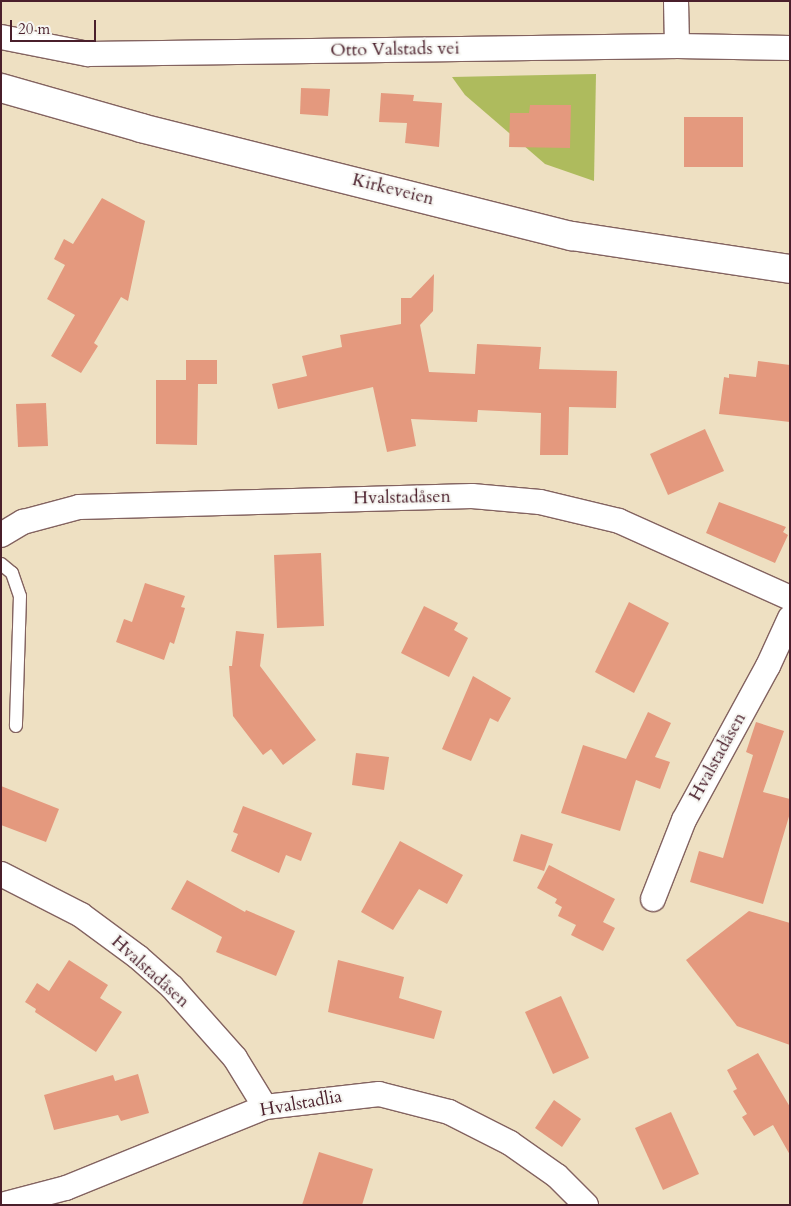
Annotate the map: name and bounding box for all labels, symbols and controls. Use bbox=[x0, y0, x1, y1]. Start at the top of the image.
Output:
scale bar bbox=[12, 10, 99, 42]
text: 20 m bbox=[18, 19, 50, 39]
street label: Otto Valstads vei bbox=[330, 38, 460, 62]
street label: Kirkeveien bbox=[350, 169, 436, 211]
street label: Hvalstadåsen bbox=[353, 486, 451, 510]
street label: Hvalstadåsen bbox=[685, 709, 751, 805]
street label: Hvalstadåsen bbox=[106, 931, 194, 1013]
street label: Hvalstadlia bbox=[258, 1086, 344, 1122]

